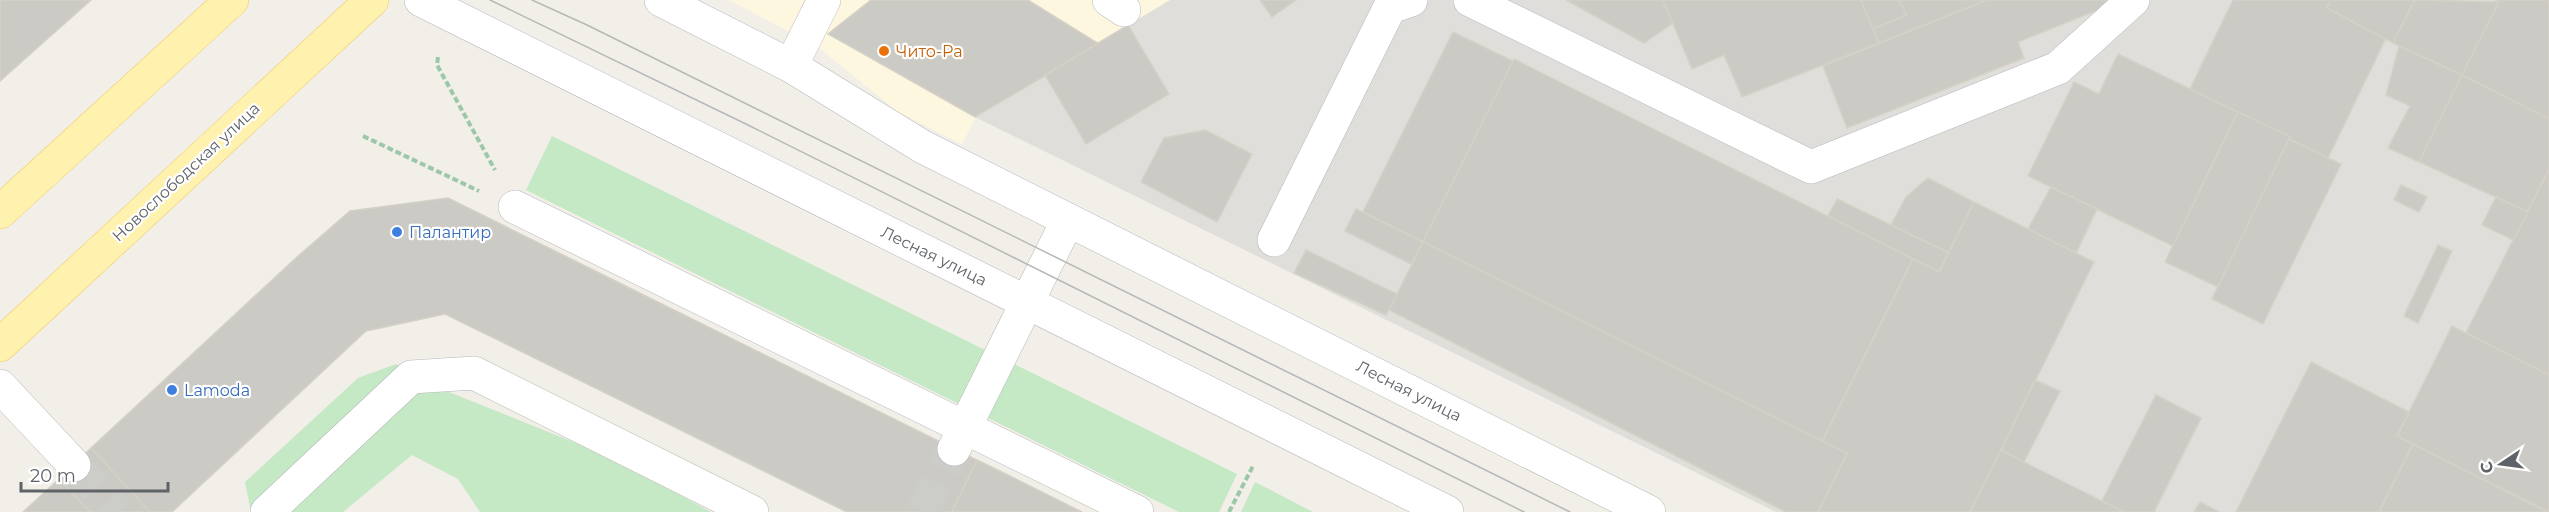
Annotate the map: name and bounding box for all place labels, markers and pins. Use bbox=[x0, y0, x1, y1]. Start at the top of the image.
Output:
place label: Чито-Ра bbox=[896, 42, 963, 61]
marker: Чито-Ра bbox=[877, 44, 891, 58]
place label: Палантир bbox=[409, 223, 491, 242]
marker: Палантир bbox=[390, 225, 404, 239]
place label: Lamoda bbox=[184, 381, 250, 400]
marker: Lamoda bbox=[165, 383, 179, 397]

